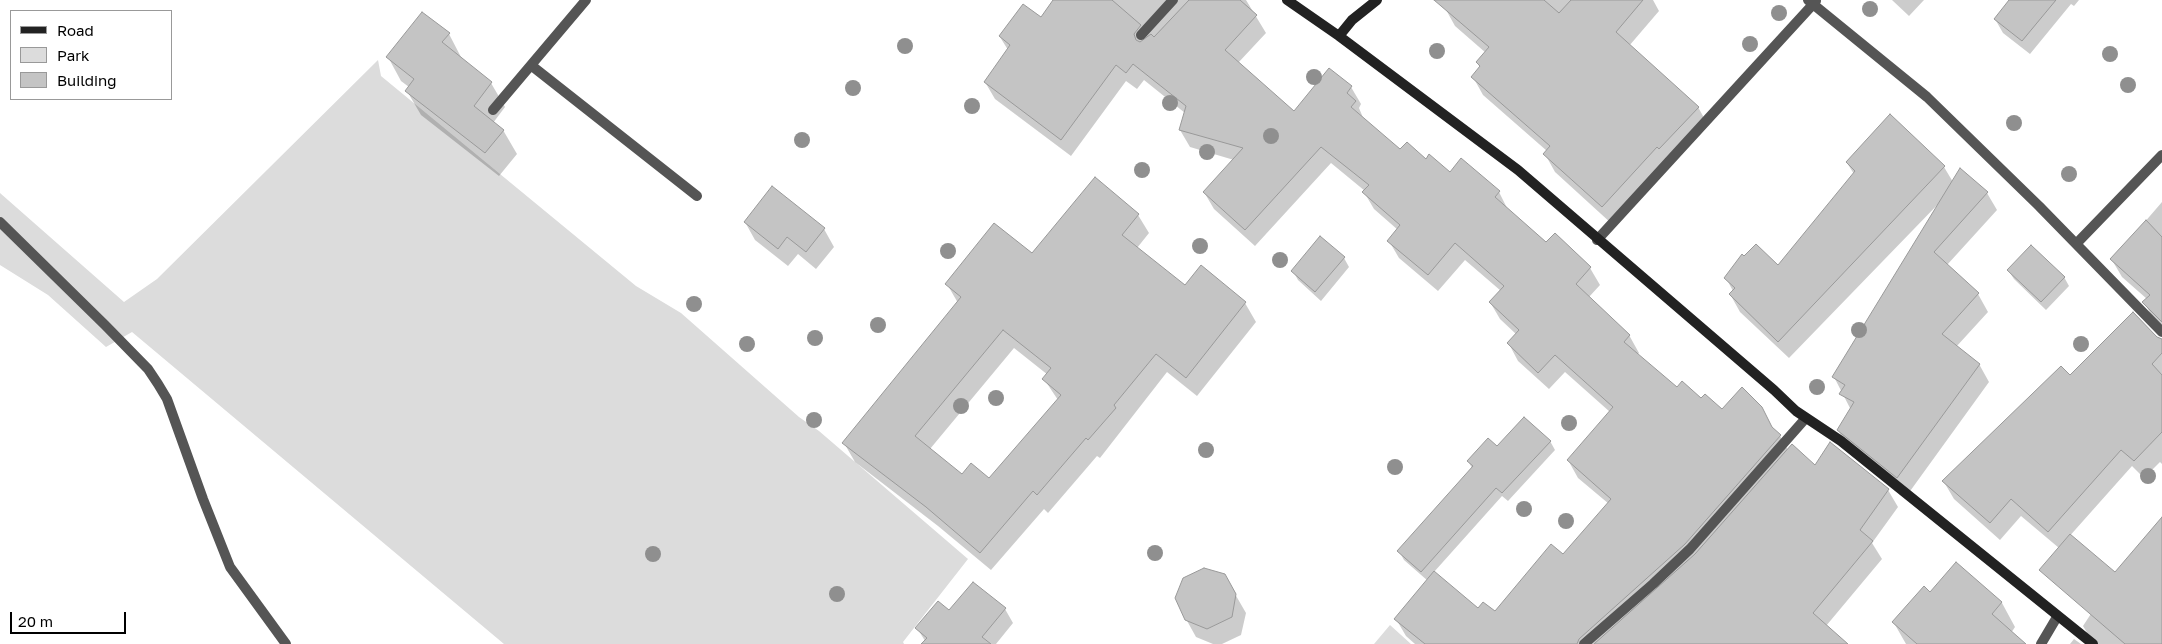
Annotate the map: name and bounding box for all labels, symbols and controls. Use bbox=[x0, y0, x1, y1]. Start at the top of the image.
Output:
legend bbox=[10, 10, 172, 100]
text: Road bbox=[57, 21, 94, 39]
text: Park bbox=[57, 46, 89, 64]
text: Building bbox=[57, 71, 117, 89]
scale bar bbox=[12, 602, 129, 634]
text: 20 m bbox=[18, 612, 53, 630]

